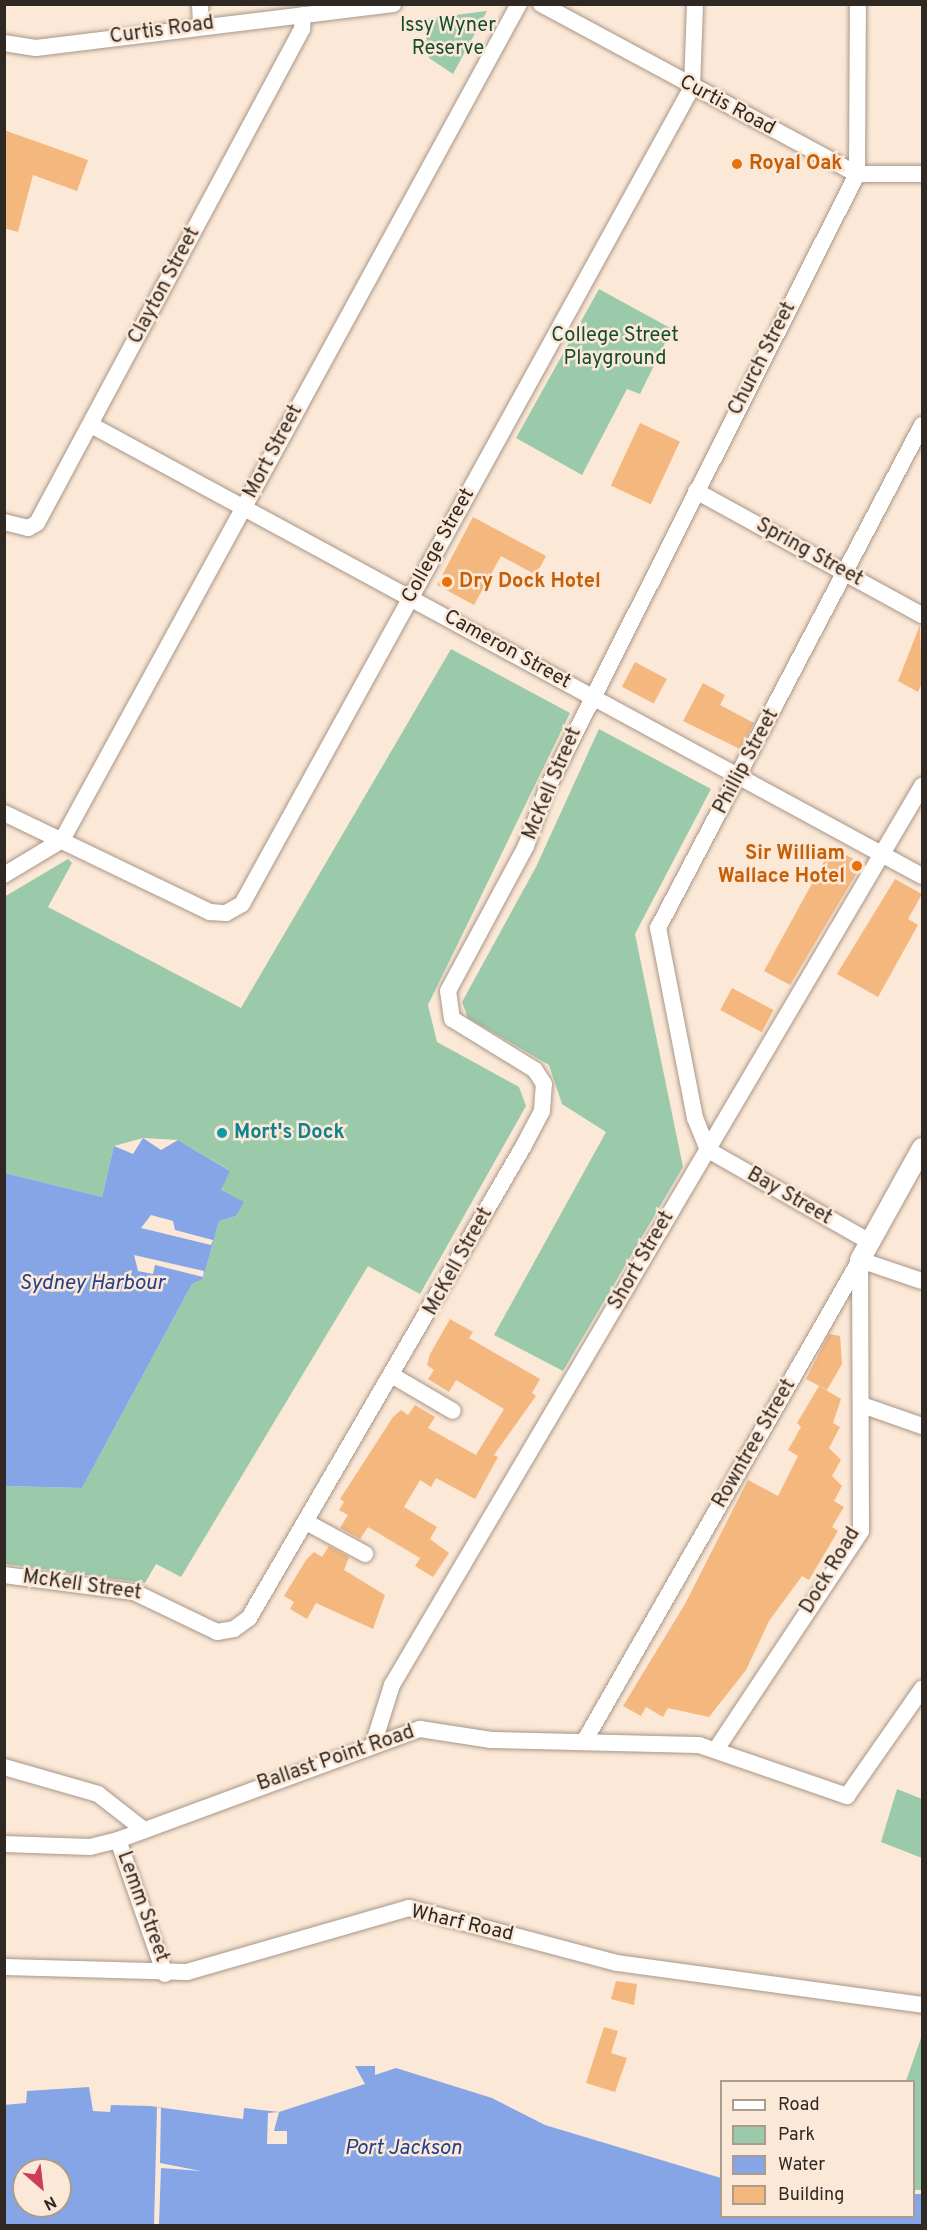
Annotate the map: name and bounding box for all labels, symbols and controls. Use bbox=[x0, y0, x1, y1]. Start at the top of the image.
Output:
street label: Curtis Road bbox=[108, 12, 216, 50]
park label: Issy Wyner Reserve bbox=[400, 14, 496, 61]
street label: Curtis Road bbox=[675, 71, 779, 141]
place label: Royal Oak bbox=[749, 152, 842, 176]
marker: Royal Oak bbox=[730, 157, 744, 171]
street label: Clayton Street bbox=[124, 223, 206, 349]
street label: Church Street bbox=[724, 298, 802, 420]
park label: College Street Playground bbox=[551, 324, 679, 371]
street label: Mort Street bbox=[239, 401, 309, 503]
street label: College Street bbox=[398, 484, 480, 608]
street label: Spring Street bbox=[751, 514, 867, 592]
place label: Dry Dock Hotel bbox=[459, 570, 601, 594]
marker: Dry Dock Hotel bbox=[440, 575, 454, 589]
street label: Cameron Street bbox=[439, 605, 575, 695]
street label: Phillip Street bbox=[709, 705, 785, 819]
street label: McKell Street bbox=[519, 724, 587, 844]
place label: Sir William Wallace Hotel bbox=[718, 843, 845, 890]
marker: Sir William Wallace Hotel bbox=[850, 859, 864, 873]
place label: Mort's Dock bbox=[234, 1121, 345, 1145]
marker: Mort's Dock bbox=[215, 1126, 229, 1140]
street label: Bay Street bbox=[742, 1163, 836, 1231]
street label: McKell Street bbox=[419, 1204, 499, 1320]
street label: Short Street bbox=[604, 1207, 680, 1315]
water label: Sydney Harbour bbox=[19, 1271, 165, 1297]
street label: Rowntree Street bbox=[708, 1375, 802, 1513]
street label: Dock Road bbox=[796, 1523, 866, 1619]
street label: McKell Street bbox=[21, 1566, 143, 1606]
street label: Ballast Point Road bbox=[254, 1721, 418, 1797]
street label: Lemm Street bbox=[111, 1848, 173, 1966]
street label: Wharf Road bbox=[408, 1901, 516, 1947]
legend bbox=[720, 2080, 915, 2218]
text: Road bbox=[778, 2094, 820, 2117]
text: Park bbox=[778, 2124, 815, 2147]
water label: Port Jackson bbox=[344, 2136, 462, 2162]
text: Water bbox=[778, 2154, 825, 2177]
north arrow bbox=[12, 2158, 72, 2218]
text: Building bbox=[778, 2184, 844, 2207]
text: N bbox=[40, 2191, 59, 2214]

